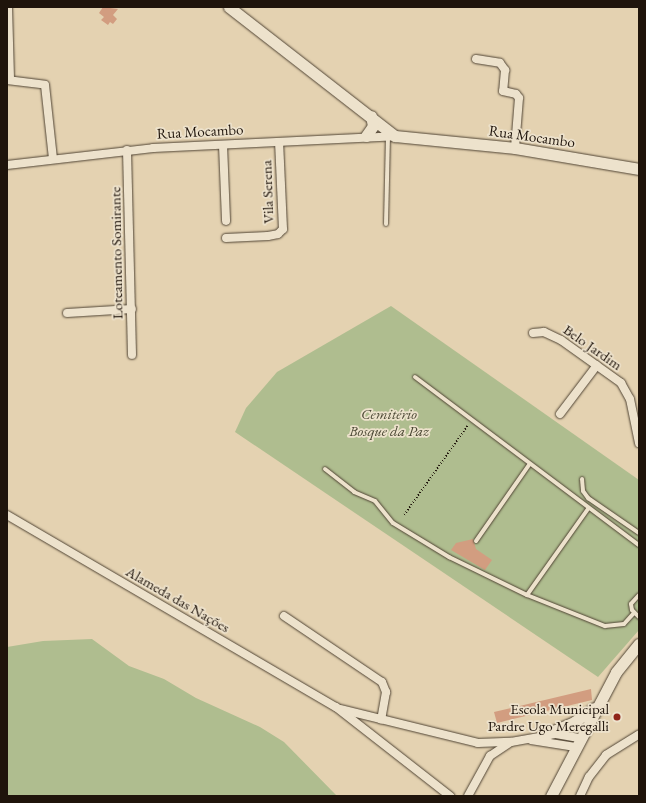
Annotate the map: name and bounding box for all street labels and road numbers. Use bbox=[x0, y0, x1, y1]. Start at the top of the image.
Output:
street label: Rua Mocambo bbox=[156, 120, 244, 142]
street label: Rua Mocambo bbox=[488, 121, 576, 151]
street label: Vila Serena bbox=[257, 160, 277, 224]
street label: Loteamento Somirante bbox=[106, 187, 126, 319]
street label: Belo Jardim bbox=[560, 320, 626, 374]
street label: Alameda das Nações bbox=[123, 562, 233, 636]

